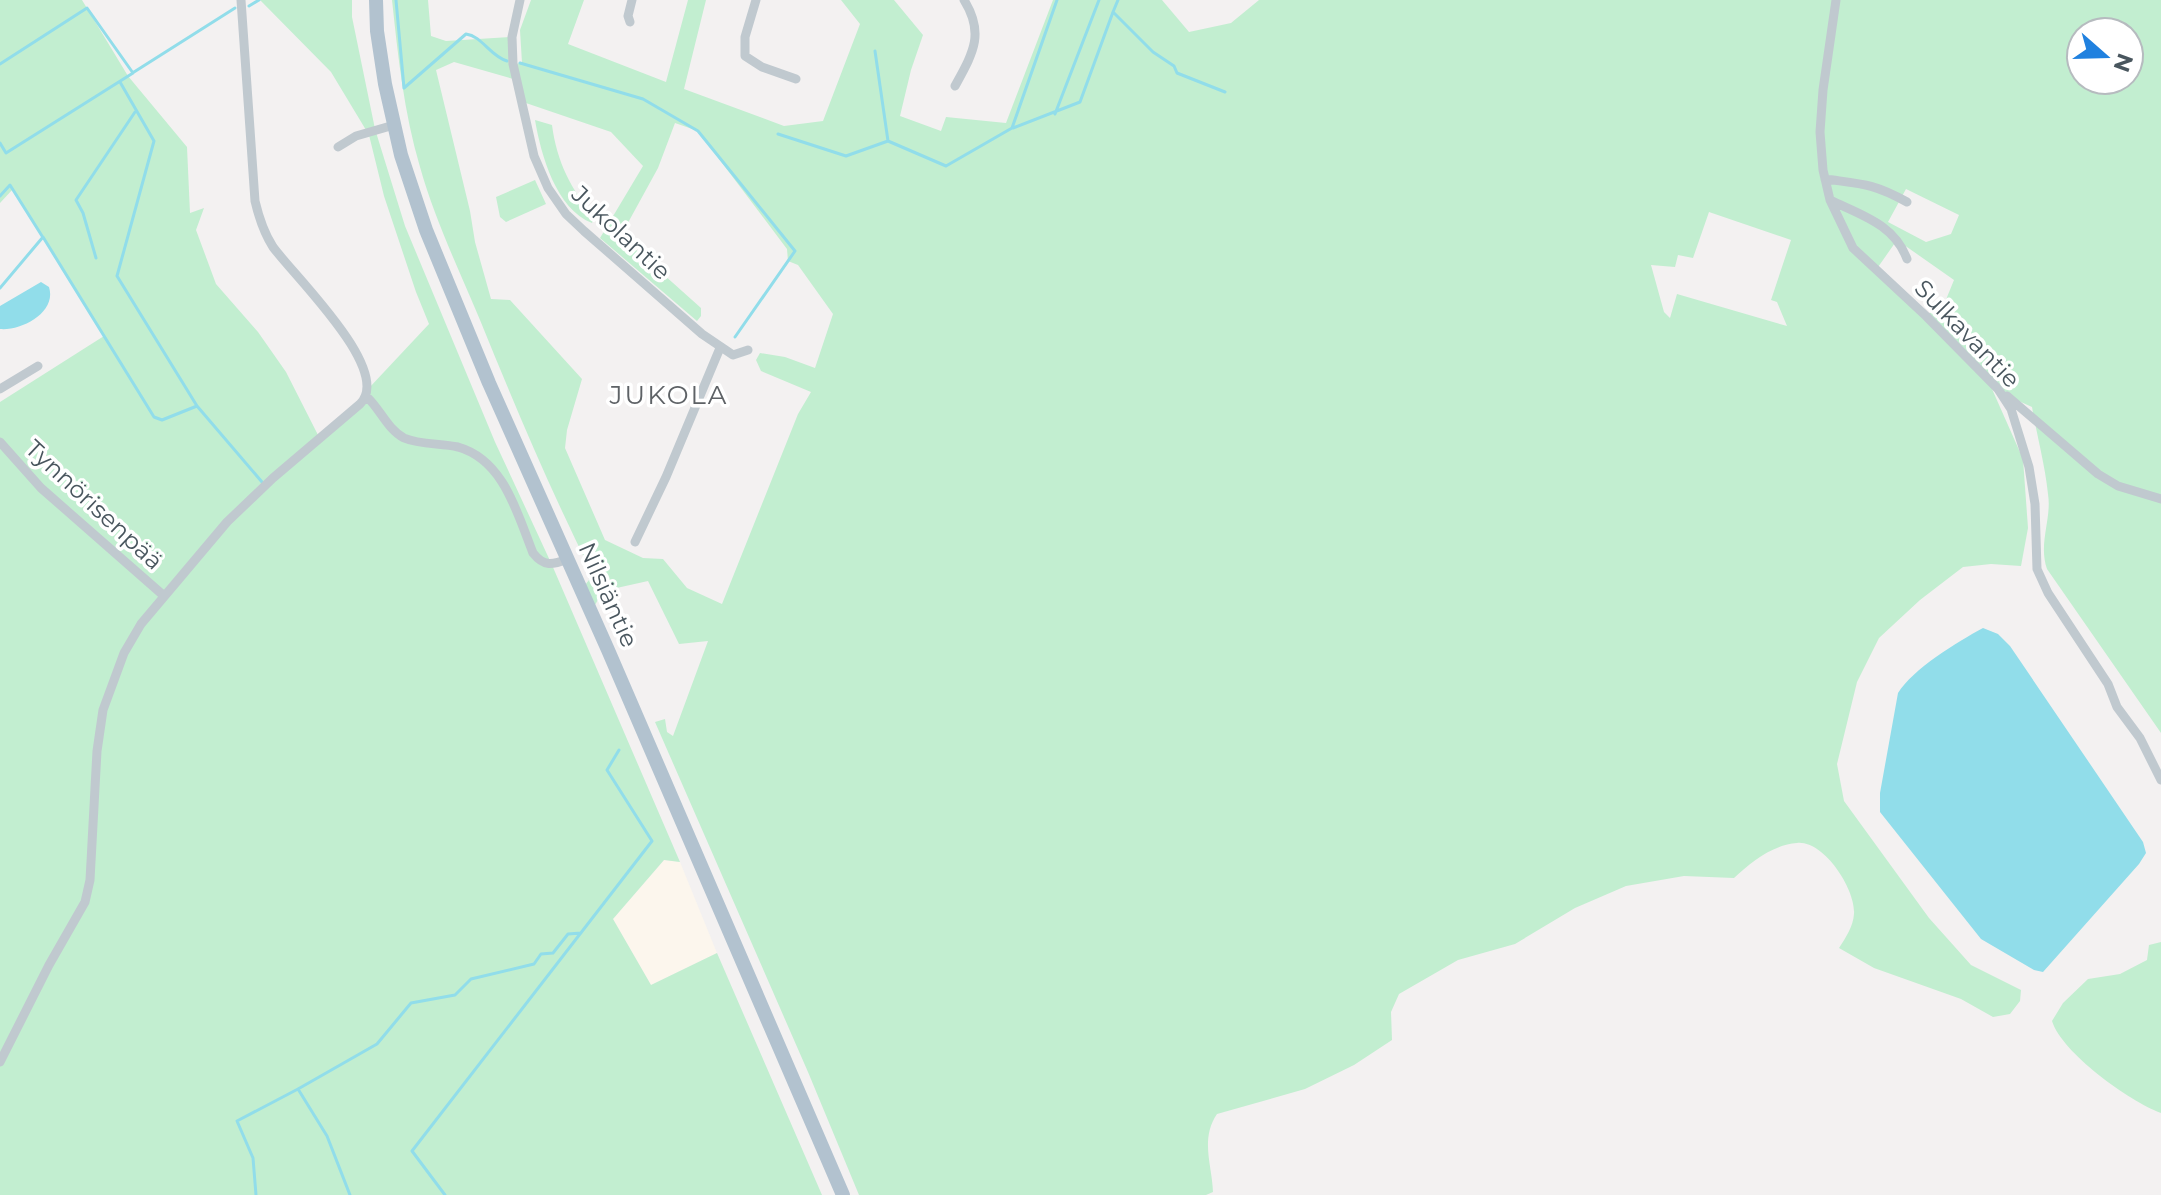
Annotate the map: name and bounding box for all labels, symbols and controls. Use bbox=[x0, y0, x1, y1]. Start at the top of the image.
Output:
north arrow bbox=[2065, 16, 2145, 96]
text: N bbox=[2108, 50, 2139, 76]
street label: Jukolantie bbox=[565, 179, 677, 286]
street label: Sulkavantie bbox=[1909, 274, 2026, 394]
district label: JUKOLA bbox=[609, 379, 728, 411]
street label: Tynnörisenpää bbox=[20, 434, 169, 576]
street label: Nilsiäntie bbox=[572, 538, 644, 652]

